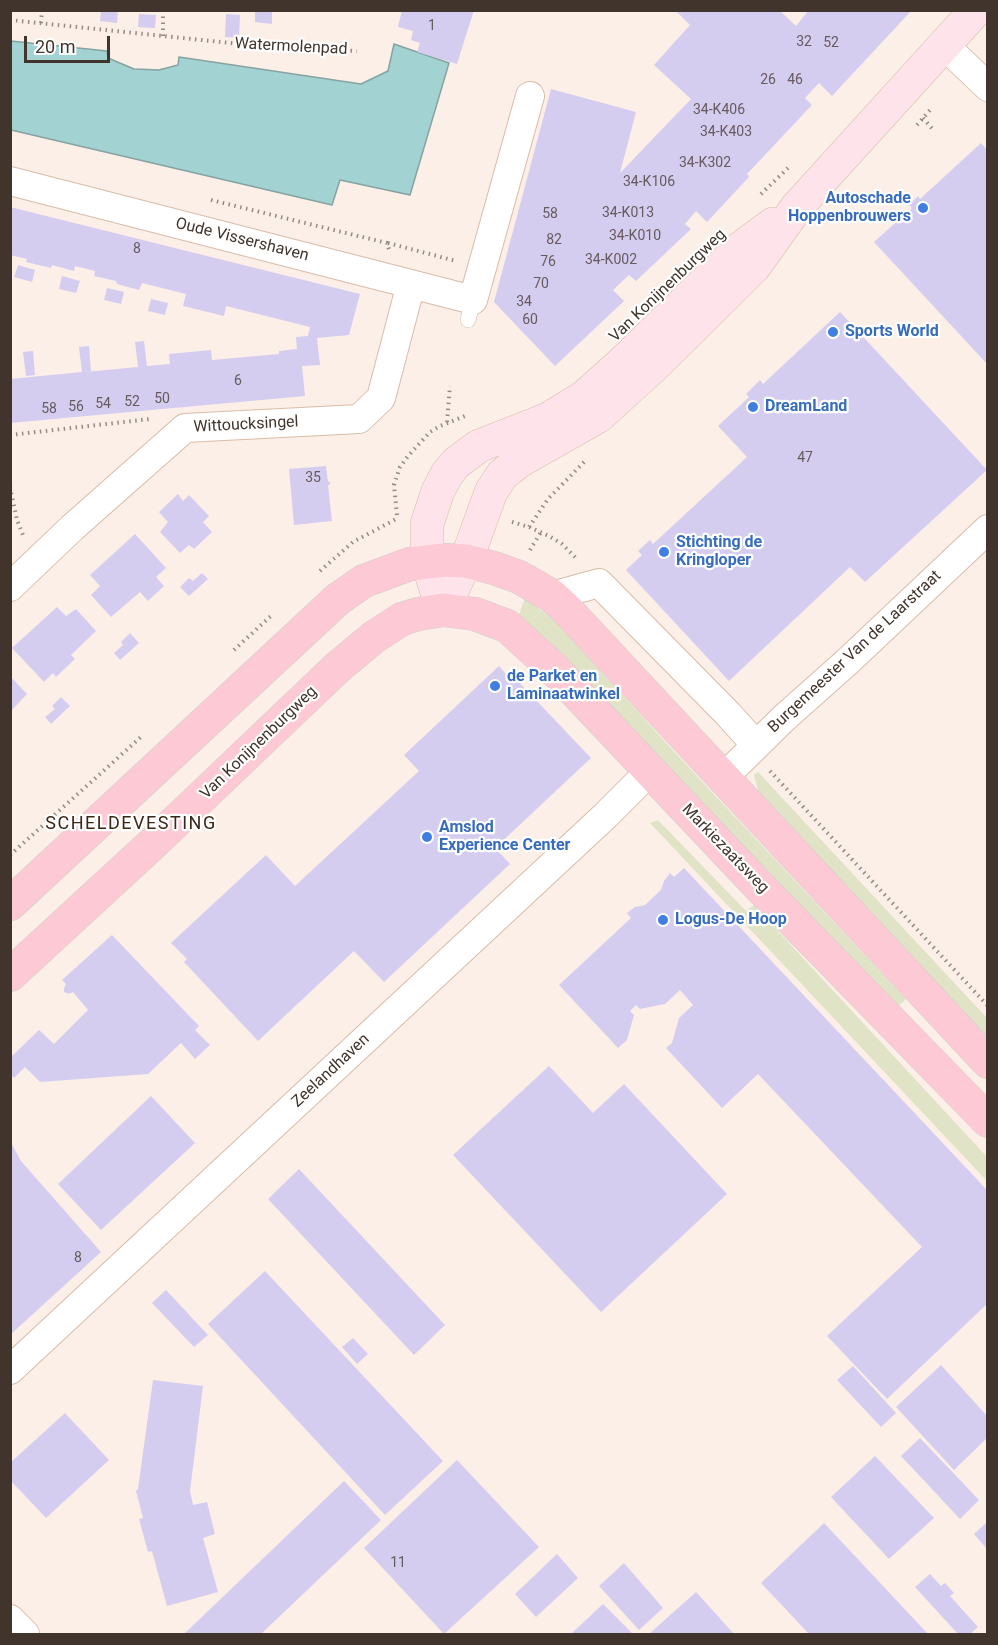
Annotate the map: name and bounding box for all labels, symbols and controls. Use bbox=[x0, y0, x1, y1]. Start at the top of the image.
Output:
house number: 1 bbox=[428, 18, 436, 34]
scale bar bbox=[27, 24, 112, 62]
street label: Watermolenpad bbox=[234, 34, 348, 60]
house number: 32 bbox=[796, 34, 812, 50]
house number: 52 bbox=[823, 35, 839, 51]
text: 20 m bbox=[35, 36, 75, 57]
house number: 26 bbox=[760, 72, 776, 88]
house number: 46 bbox=[787, 72, 803, 88]
house number: 34-K406 bbox=[693, 102, 745, 118]
house number: 34-K403 bbox=[700, 124, 752, 140]
house number: 34-K302 bbox=[679, 155, 731, 171]
house number: 34-K106 bbox=[623, 174, 675, 190]
place label: Autoschade Hoppenbrouwers bbox=[788, 189, 911, 227]
marker: Autoschade Hoppenbrouwers bbox=[916, 201, 930, 215]
house number: 34-K013 bbox=[602, 205, 654, 221]
house number: 58 bbox=[542, 206, 558, 222]
street label: Oude Vissershaven bbox=[173, 214, 311, 266]
street label: Van Konijnenburgweg bbox=[606, 225, 730, 347]
house number: 34-K010 bbox=[609, 228, 661, 244]
house number: 82 bbox=[546, 232, 562, 248]
house number: 8 bbox=[133, 241, 141, 257]
house number: 34-K002 bbox=[585, 252, 637, 268]
house number: 76 bbox=[540, 254, 556, 270]
house number: 70 bbox=[533, 276, 549, 292]
house number: 34 bbox=[516, 294, 532, 310]
house number: 60 bbox=[522, 312, 538, 328]
place label: Sports World bbox=[845, 322, 939, 342]
marker: Sports World bbox=[826, 325, 840, 339]
house number: 6 bbox=[234, 373, 242, 389]
house number: 50 bbox=[154, 391, 170, 407]
house number: 52 bbox=[124, 394, 140, 410]
house number: 54 bbox=[95, 396, 111, 412]
place label: DreamLand bbox=[765, 397, 847, 417]
house number: 56 bbox=[68, 399, 84, 415]
marker: DreamLand bbox=[746, 400, 760, 414]
house number: 58 bbox=[41, 401, 57, 417]
street label: Wittoucksingel bbox=[193, 413, 299, 437]
house number: 47 bbox=[797, 450, 813, 466]
house number: 35 bbox=[305, 470, 321, 486]
place label: Stichting de Kringloper bbox=[676, 533, 762, 571]
marker: Stichting de Kringloper bbox=[657, 545, 671, 559]
street label: Burgemeester Van de Laarstraat bbox=[765, 567, 945, 737]
place label: de Parket en Laminaatwinkel bbox=[507, 667, 620, 705]
marker: de Parket en Laminaatwinkel bbox=[488, 679, 502, 693]
street label: Van Konijnenburgweg bbox=[197, 682, 321, 804]
street label: Markiezaatsweg bbox=[677, 800, 773, 898]
district label: SCHELDEVESTING bbox=[45, 813, 217, 835]
place label: Amslod Experience Center bbox=[439, 818, 570, 856]
marker: Amslod Experience Center bbox=[420, 830, 434, 844]
place label: Logus-De Hoop bbox=[675, 910, 787, 930]
marker: Logus-De Hoop bbox=[656, 913, 670, 927]
street label: Zeelandhaven bbox=[288, 1030, 374, 1112]
house number: 8 bbox=[74, 1250, 82, 1266]
house number: 11 bbox=[390, 1555, 406, 1571]

